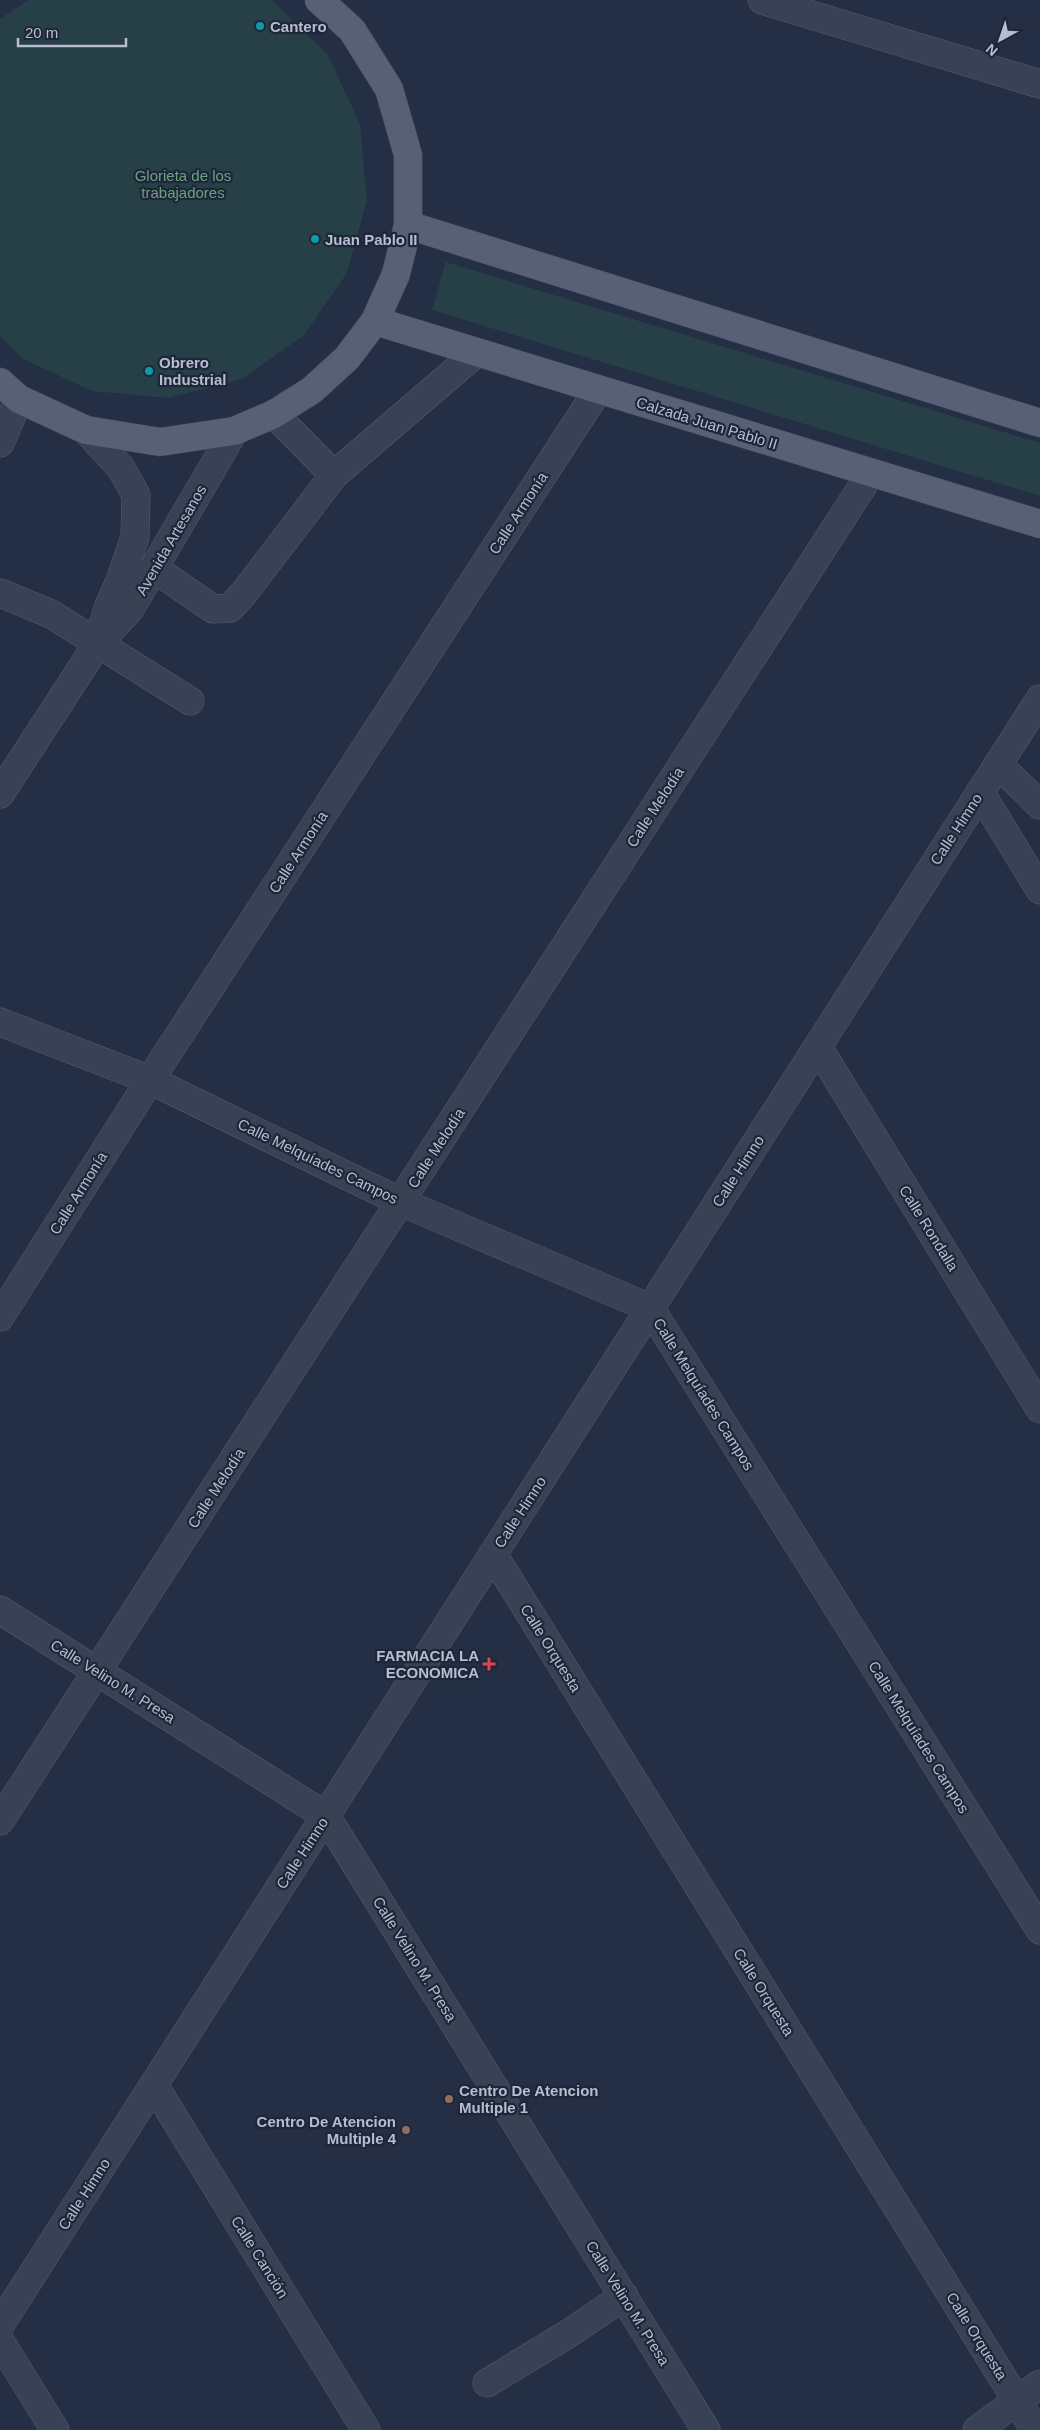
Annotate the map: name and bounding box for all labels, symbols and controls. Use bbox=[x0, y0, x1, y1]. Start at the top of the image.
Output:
scale bar bbox=[18, 15, 125, 47]
north arrow bbox=[975, 15, 1025, 65]
place label: Cantero bbox=[270, 18, 327, 35]
marker: Cantero bbox=[254, 20, 266, 32]
text: 20 m bbox=[25, 24, 58, 41]
text: N bbox=[983, 41, 1001, 59]
park label: Glorieta de los trabajadores bbox=[135, 167, 231, 201]
place label: Juan Pablo II bbox=[325, 231, 418, 248]
marker: Juan Pablo II bbox=[309, 233, 321, 245]
place label: Obrero Industrial bbox=[159, 354, 227, 388]
marker: Obrero Industrial bbox=[143, 365, 155, 377]
street label: Calzada Juan Pablo II bbox=[634, 393, 780, 453]
street label: Calle Armonía bbox=[485, 468, 551, 557]
street label: Avenida Artesanos bbox=[132, 482, 210, 598]
street label: Calle Melodía bbox=[623, 763, 687, 850]
street label: Calle Himno bbox=[927, 790, 985, 868]
street label: Calle Armonía bbox=[265, 807, 331, 896]
street label: Calle Melodía bbox=[404, 1104, 468, 1191]
street label: Calle Melquíades Campos bbox=[235, 1115, 401, 1207]
street label: Calle Himno bbox=[709, 1132, 767, 1210]
street label: Calle Armonía bbox=[46, 1148, 111, 1237]
street label: Calle Rondalla bbox=[896, 1182, 962, 1274]
street label: Calle Melquíades Campos bbox=[650, 1315, 758, 1473]
street label: Calle Melodía bbox=[184, 1444, 248, 1531]
street label: Calle Himno bbox=[491, 1473, 549, 1551]
street label: Calle Orquesta bbox=[517, 1601, 585, 1695]
street label: Calle Velino M. Presa bbox=[48, 1636, 179, 1727]
place label: FARMACIA LA ECONOMICA bbox=[376, 1647, 479, 1681]
marker: FARMACIA LA ECONOMICA bbox=[483, 1658, 495, 1670]
street label: Calle Melquíades Campos bbox=[865, 1658, 973, 1816]
street label: Calle Himno bbox=[273, 1814, 331, 1892]
street label: Calle Velino M. Presa bbox=[370, 1894, 461, 2025]
street label: Calle Orquesta bbox=[730, 1945, 798, 2039]
place label: Centro De Atencion Multiple 1 bbox=[459, 2082, 598, 2116]
marker: Centro De Atencion Multiple 1 bbox=[443, 2093, 455, 2105]
place label: Centro De Atencion Multiple 4 bbox=[257, 2113, 397, 2147]
marker: Centro De Atencion Multiple 4 bbox=[400, 2124, 412, 2136]
street label: Calle Himno bbox=[55, 2155, 113, 2233]
street label: Calle Canción bbox=[228, 2213, 292, 2301]
street label: Calle Velino M. Presa bbox=[583, 2238, 674, 2369]
street label: Calle Orquesta bbox=[943, 2289, 1011, 2383]

